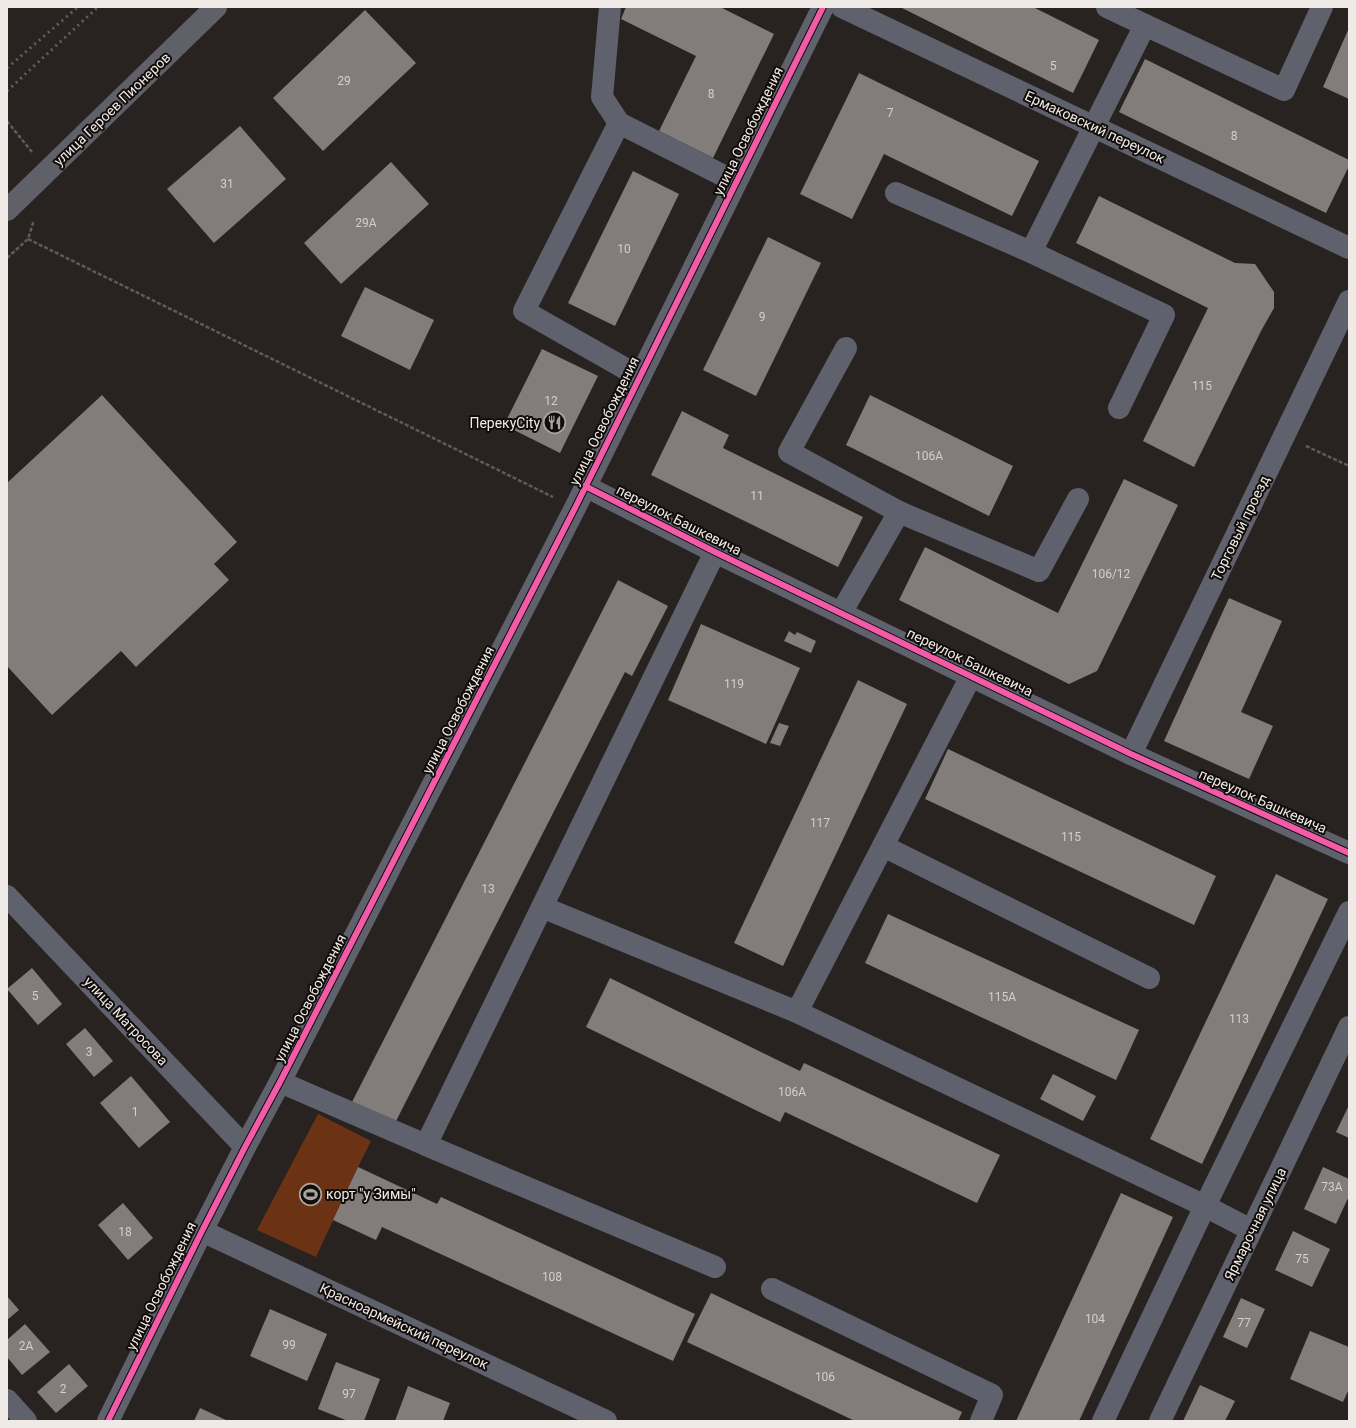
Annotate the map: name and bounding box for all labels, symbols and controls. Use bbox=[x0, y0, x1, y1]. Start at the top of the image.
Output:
street label: улица Героев Пионеров bbox=[50, 49, 174, 169]
house number: 5 bbox=[1050, 59, 1057, 73]
street label: улица Освобождения bbox=[710, 64, 786, 198]
house number: 29 bbox=[337, 74, 351, 88]
house number: 8 bbox=[708, 87, 715, 101]
street label: Ермаковский переулок bbox=[1023, 88, 1168, 167]
house number: 7 bbox=[887, 106, 894, 120]
house number: 8 bbox=[1231, 129, 1238, 143]
house number: 31 bbox=[220, 177, 234, 191]
house number: 29А bbox=[355, 216, 377, 230]
house number: 10 bbox=[617, 242, 631, 256]
house number: 9 bbox=[759, 310, 765, 324]
street label: улица Освобождения bbox=[566, 354, 642, 488]
house number: 115 bbox=[1192, 379, 1212, 393]
house number: 12 bbox=[544, 394, 558, 408]
restaurant icon: ПерекуCity bbox=[542, 410, 568, 436]
place label: ПерекуCity bbox=[469, 415, 540, 431]
house number: 106А bbox=[915, 449, 943, 463]
street label: Торговый проезд bbox=[1208, 473, 1273, 583]
street label: переулок Башкевича bbox=[614, 482, 744, 558]
house number: 11 bbox=[750, 489, 764, 503]
house number: 106/12 bbox=[1092, 567, 1131, 581]
street label: переулок Башкевича bbox=[904, 625, 1036, 699]
street label: улица Освобождения bbox=[419, 644, 497, 776]
house number: 119 bbox=[724, 677, 744, 691]
street label: переулок Башкевича bbox=[1197, 766, 1329, 836]
house number: 117 bbox=[810, 816, 830, 830]
house number: 115 bbox=[1061, 830, 1081, 844]
house number: 13 bbox=[481, 882, 495, 896]
street label: улица Освобождения bbox=[271, 932, 349, 1064]
street label: улица Матросова bbox=[81, 973, 171, 1069]
house number: 5 bbox=[32, 989, 39, 1003]
house number: 115А bbox=[988, 990, 1016, 1004]
house number: 113 bbox=[1229, 1012, 1249, 1026]
house number: 3 bbox=[86, 1045, 92, 1059]
house number: 106А bbox=[778, 1085, 806, 1099]
house number: 1 bbox=[132, 1105, 138, 1119]
street label: Ярмарочная улица bbox=[1221, 1165, 1289, 1283]
house number: 73А bbox=[1321, 1180, 1343, 1194]
sports icon: корт "у Зимы" bbox=[298, 1181, 324, 1207]
place label: корт "у Зимы" bbox=[326, 1186, 416, 1202]
street label: улица Освобождения bbox=[123, 1219, 199, 1353]
house number: 18 bbox=[118, 1225, 132, 1239]
house number: 75 bbox=[1295, 1252, 1309, 1266]
house number: 108 bbox=[542, 1270, 562, 1284]
street label: Красноармейский переулок bbox=[317, 1280, 491, 1372]
house number: 104 bbox=[1085, 1312, 1105, 1326]
house number: 77 bbox=[1237, 1316, 1251, 1330]
house number: 99 bbox=[282, 1338, 296, 1352]
house number: 2А bbox=[19, 1339, 33, 1353]
house number: 106 bbox=[815, 1370, 835, 1384]
house number: 2 bbox=[60, 1382, 67, 1396]
house number: 97 bbox=[342, 1387, 356, 1401]

